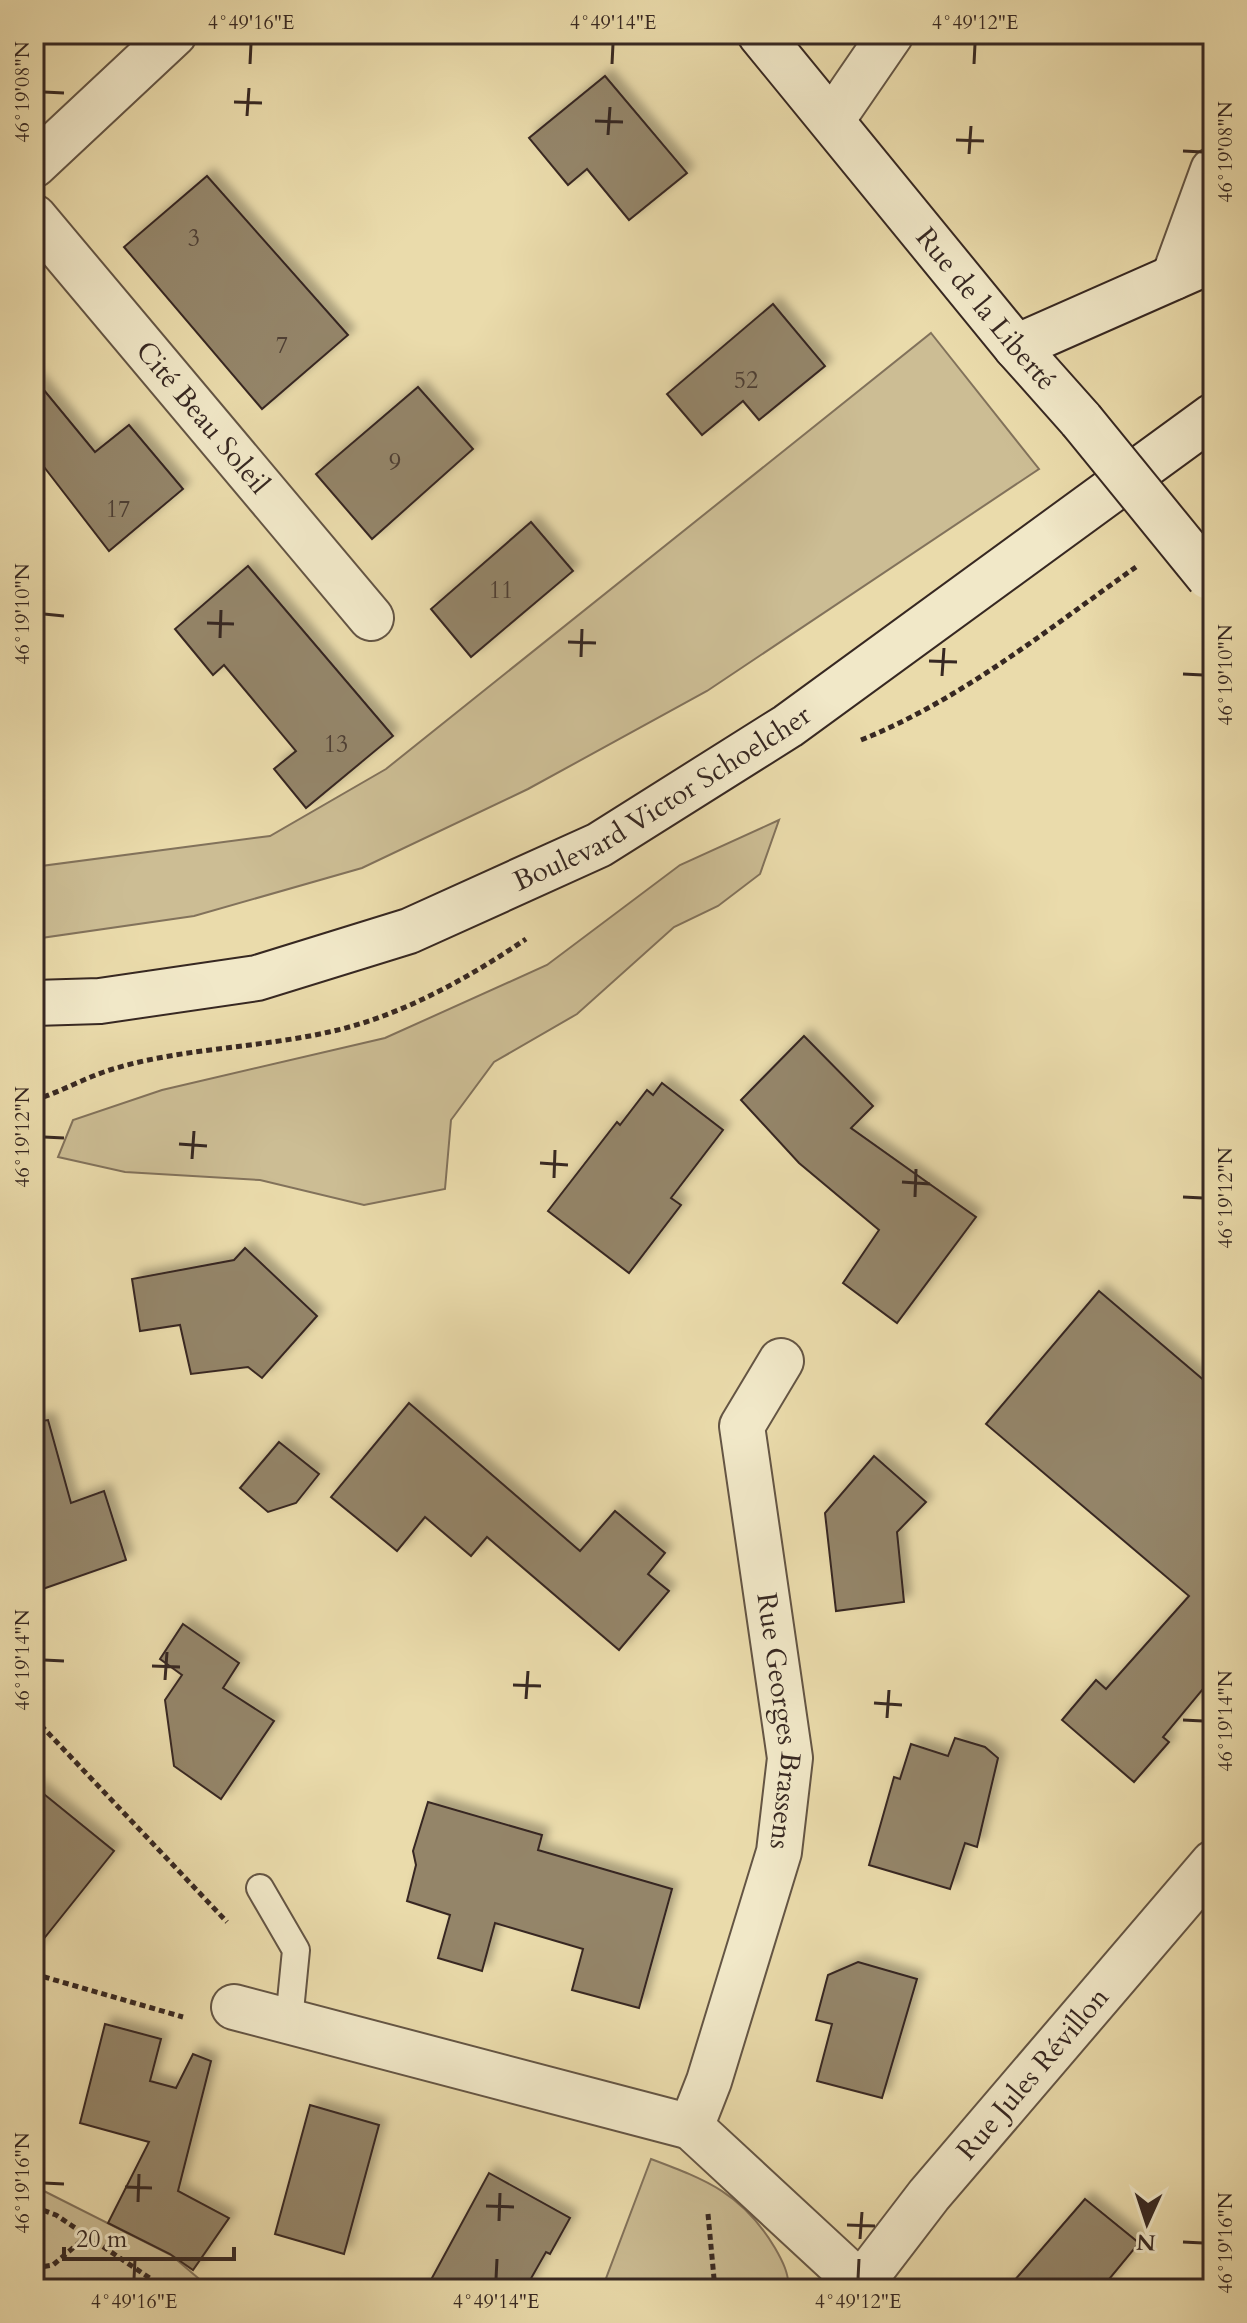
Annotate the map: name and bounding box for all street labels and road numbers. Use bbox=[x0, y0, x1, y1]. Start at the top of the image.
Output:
street label: Rue de la Liberté bbox=[907, 220, 1065, 399]
street label: Cité Beau Soleil bbox=[127, 333, 278, 502]
street label: Boulevard Victor Schoelcher bbox=[507, 696, 819, 900]
street label: Rue Georges Brassens bbox=[747, 1590, 810, 1852]
street label: Rue Jules Révillon bbox=[948, 1979, 1117, 2168]

